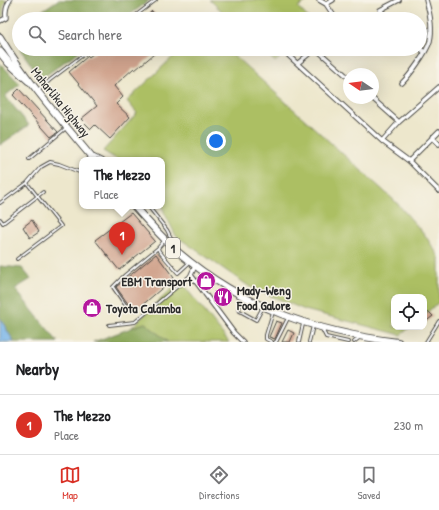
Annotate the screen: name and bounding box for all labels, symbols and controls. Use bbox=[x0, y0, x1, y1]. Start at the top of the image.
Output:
search box bbox=[12, 12, 427, 56]
icon: search bbox=[26, 23, 48, 45]
text: Search here bbox=[58, 24, 122, 45]
street label: Maharlika Highway bbox=[27, 63, 95, 141]
north arrow bbox=[343, 68, 379, 104]
your location bbox=[206, 131, 226, 151]
popup bbox=[79, 157, 165, 209]
text: The Mezzo bbox=[94, 164, 150, 185]
text: Place bbox=[94, 185, 119, 203]
pin: 1 bbox=[109, 222, 135, 255]
road number: 1 bbox=[166, 238, 180, 258]
shop icon: EBM Transport bbox=[195, 270, 217, 292]
place label: EBM Transport bbox=[122, 272, 193, 291]
place label: Mady–Weng Food Galore bbox=[236, 281, 291, 314]
restaurant icon: Mady–Weng Food Galore bbox=[212, 286, 234, 308]
map controls bbox=[391, 294, 427, 330]
button: locate bbox=[391, 294, 427, 330]
shop icon: Toyota Calamba bbox=[81, 297, 103, 319]
place label: Toyota Calamba bbox=[105, 299, 182, 318]
text: Nearby bbox=[16, 357, 59, 380]
text: The Mezzo bbox=[54, 405, 111, 426]
text: 1 bbox=[27, 416, 31, 434]
text: 230 m bbox=[393, 416, 423, 434]
text: Place bbox=[54, 426, 79, 444]
tab: Map bbox=[59, 464, 81, 502]
tab: Directions bbox=[199, 464, 240, 502]
tab: Saved bbox=[358, 464, 380, 502]

